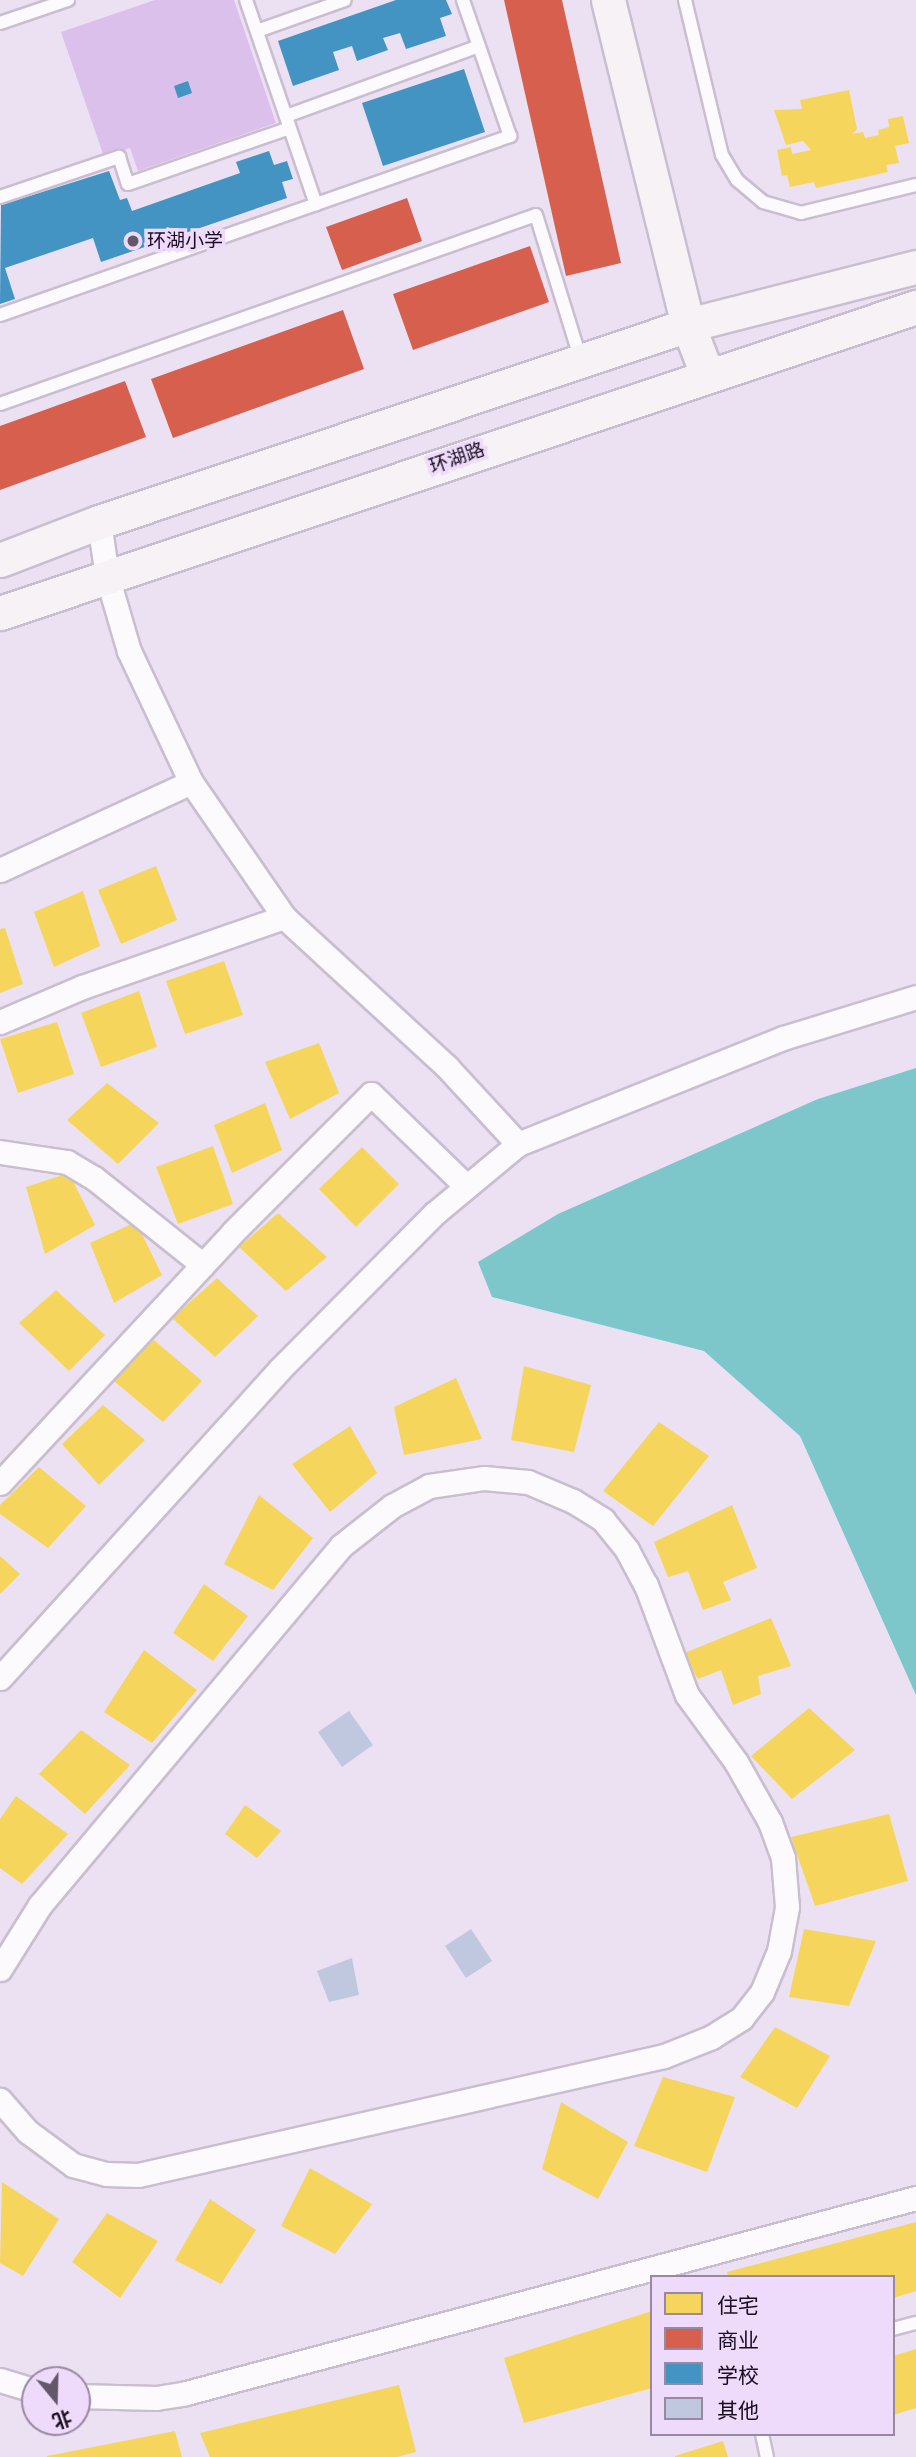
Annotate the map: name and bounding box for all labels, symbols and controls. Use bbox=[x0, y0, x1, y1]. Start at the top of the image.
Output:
place label: 环湖小学 bbox=[147, 230, 223, 252]
marker: 环湖小学 bbox=[125, 233, 141, 249]
street label: 环湖路 bbox=[426, 438, 488, 478]
legend bbox=[650, 2275, 895, 2436]
text: 住宅 bbox=[717, 2293, 759, 2318]
text: 商业 bbox=[717, 2328, 759, 2353]
text: 学校 bbox=[717, 2363, 759, 2388]
north arrow bbox=[21, 2366, 91, 2436]
text: 其他 bbox=[717, 2398, 759, 2423]
text: 北 bbox=[50, 2405, 75, 2433]

